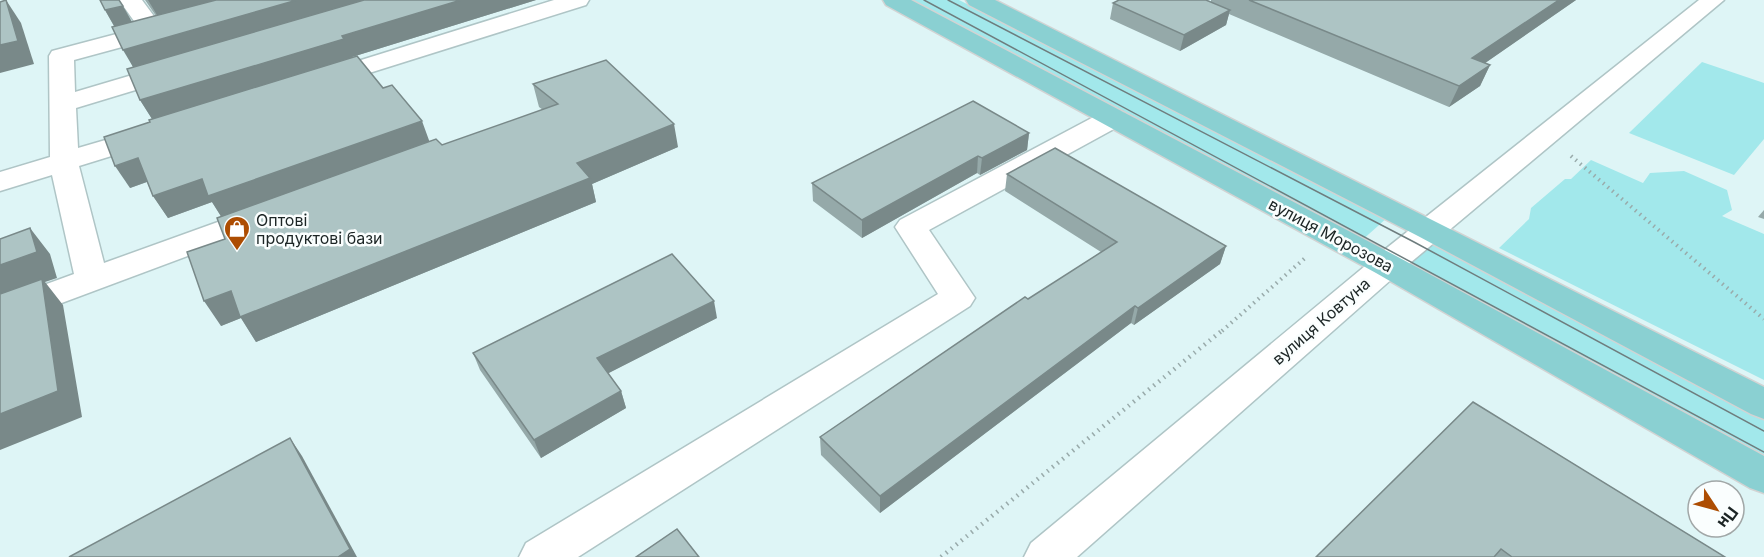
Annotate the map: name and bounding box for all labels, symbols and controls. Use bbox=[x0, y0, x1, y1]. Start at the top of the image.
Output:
street label: вулиця Морозова bbox=[1265, 194, 1397, 276]
place label: Оптові продуктові бази bbox=[256, 210, 383, 248]
shop icon: Оптові продуктові бази bbox=[222, 214, 252, 252]
street label: вулиця Ковтуна bbox=[1268, 273, 1374, 369]
north arrow bbox=[1686, 479, 1746, 539]
text: Пн bbox=[1714, 503, 1743, 533]

